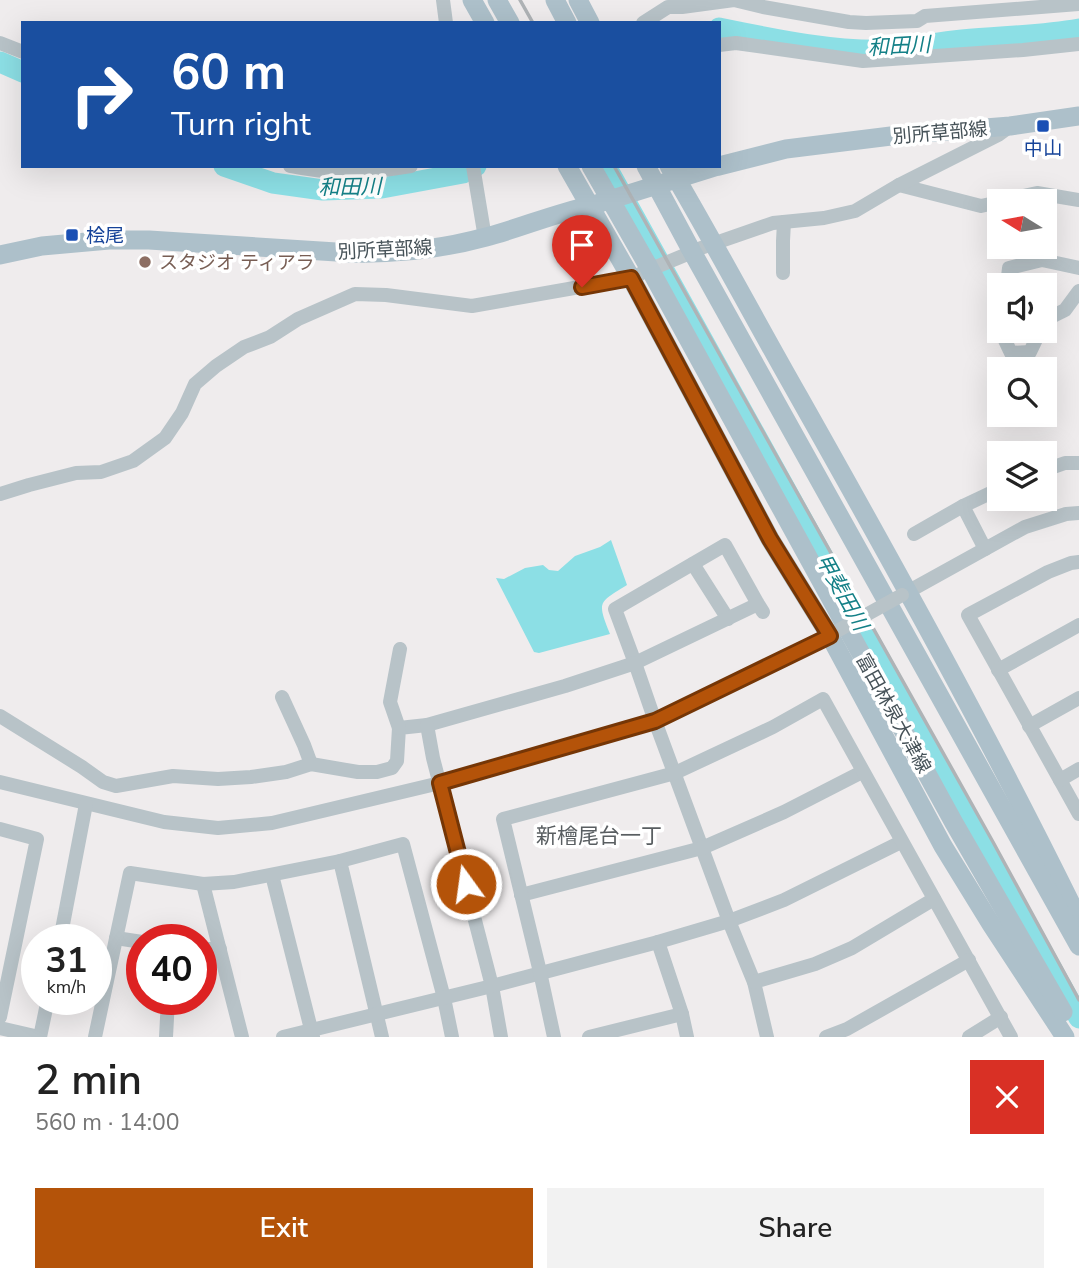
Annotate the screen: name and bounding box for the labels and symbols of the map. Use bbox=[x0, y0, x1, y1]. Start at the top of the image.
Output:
water label: 和田川 bbox=[867, 30, 933, 62]
street label: 別所草部線 bbox=[892, 116, 989, 150]
marker: 中山 bbox=[1035, 118, 1051, 134]
place label: 中山 bbox=[1024, 136, 1062, 162]
water label: 和田川 bbox=[318, 172, 384, 202]
north arrow bbox=[987, 189, 1057, 259]
pin bbox=[552, 215, 612, 287]
place label: 桧尾 bbox=[86, 223, 124, 249]
marker: 桧尾 bbox=[64, 227, 80, 243]
street label: 別所草部線 bbox=[337, 235, 433, 265]
place label: スタジオ ティアラ bbox=[159, 250, 315, 276]
marker: スタジオ ティアラ bbox=[137, 254, 153, 270]
water label: 甲斐田川 bbox=[809, 548, 876, 637]
street label: 富田林泉大津線 bbox=[850, 649, 937, 778]
district label: 新檜尾台一丁 bbox=[536, 822, 662, 850]
position arrow bbox=[429, 847, 503, 921]
speed limit sign: 40 bbox=[126, 924, 217, 1015]

